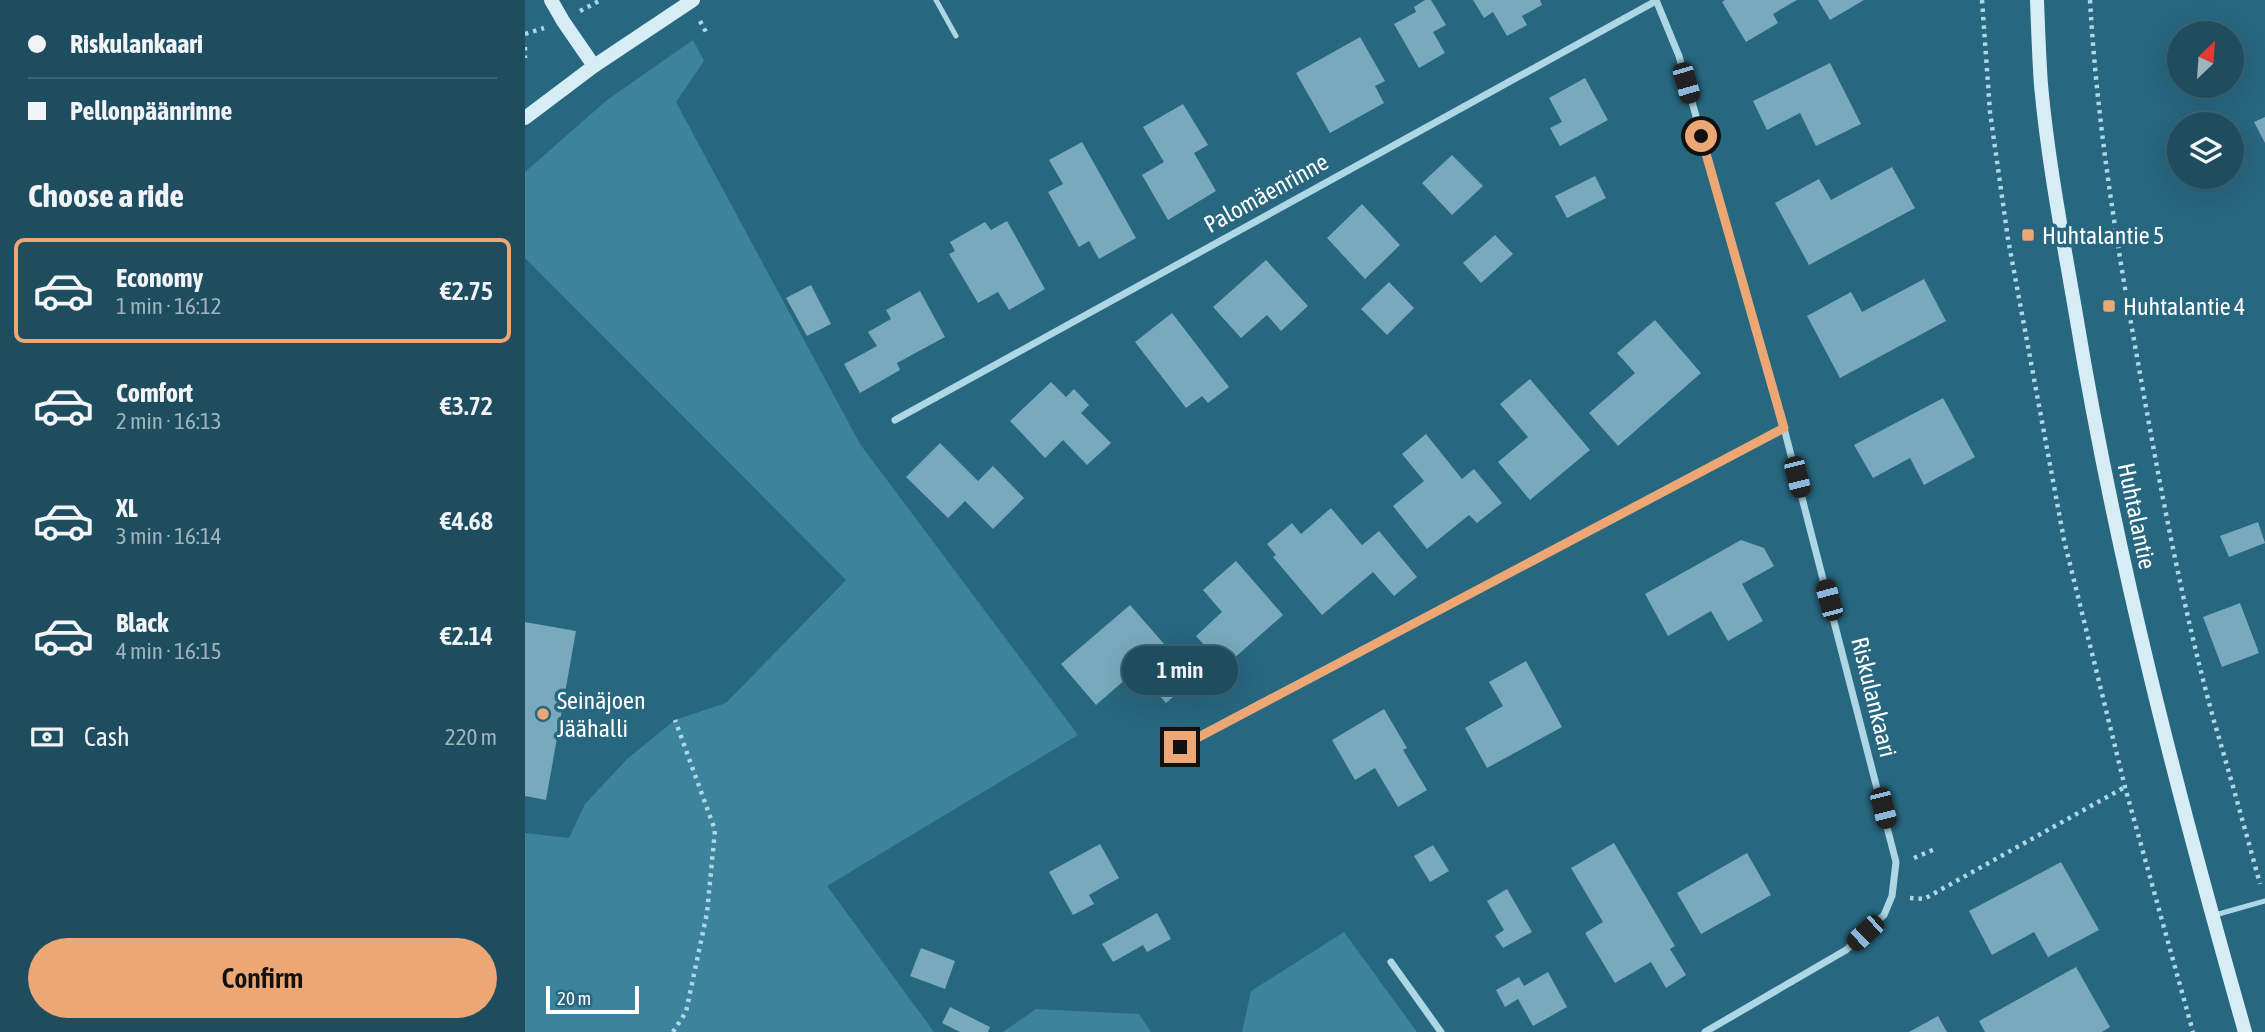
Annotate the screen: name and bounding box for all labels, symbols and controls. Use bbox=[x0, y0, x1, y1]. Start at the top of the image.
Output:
north arrow bbox=[2167, 21, 2243, 98]
map controls bbox=[2167, 21, 2244, 189]
text: Riskulankaari bbox=[70, 29, 203, 59]
car bbox=[1671, 60, 1702, 106]
text: Pellonpäänrinne bbox=[70, 96, 232, 126]
button: layers bbox=[2167, 112, 2244, 189]
route start bbox=[1685, 120, 1717, 152]
street label: Palomäenrinne bbox=[1199, 148, 1333, 238]
text: Choose a ride bbox=[28, 177, 184, 214]
place label: Huhtalantie 5 bbox=[2042, 222, 2164, 249]
marker: Huhtalantie 5 bbox=[2020, 227, 2036, 243]
icon: car bbox=[32, 259, 95, 322]
text: Economy bbox=[116, 263, 203, 293]
text: €2.75 bbox=[440, 276, 493, 306]
text: 1 min · 16:12 bbox=[116, 293, 222, 319]
place label: Huhtalantie 4 bbox=[2123, 293, 2245, 320]
marker: Huhtalantie 4 bbox=[2101, 298, 2117, 314]
icon: car bbox=[32, 374, 95, 437]
text: Comfort bbox=[116, 378, 193, 408]
text: €3.72 bbox=[440, 391, 493, 421]
text: 2 min · 16:13 bbox=[116, 408, 222, 434]
car bbox=[1782, 454, 1813, 500]
street label: Huhtalantie bbox=[2113, 460, 2161, 572]
icon: car bbox=[32, 489, 95, 552]
text: XL bbox=[116, 493, 138, 523]
text: €4.68 bbox=[440, 506, 493, 536]
text: 3 min · 16:14 bbox=[116, 523, 222, 549]
car bbox=[1814, 577, 1845, 623]
icon: car bbox=[32, 604, 95, 667]
text: Black bbox=[116, 608, 168, 638]
text: €2.14 bbox=[440, 621, 493, 651]
street label: Riskulankaari bbox=[1846, 634, 1902, 760]
text: 4 min · 16:15 bbox=[116, 638, 222, 664]
callout: 1 min bbox=[1122, 646, 1238, 694]
text: 1 min bbox=[1157, 657, 1203, 683]
place label: Seinäjoen Jäähalli bbox=[557, 687, 646, 742]
marker: Seinäjoen Jäähalli bbox=[535, 706, 551, 722]
icon: cash bbox=[28, 718, 66, 756]
text: Cash bbox=[84, 722, 130, 752]
text: 220 m bbox=[445, 724, 497, 750]
route end bbox=[1164, 731, 1196, 763]
car bbox=[1868, 785, 1899, 831]
car bbox=[1843, 911, 1888, 955]
button: Confirm bbox=[28, 938, 497, 1018]
scale bar bbox=[546, 983, 639, 1015]
text: 20 m bbox=[557, 987, 591, 1009]

